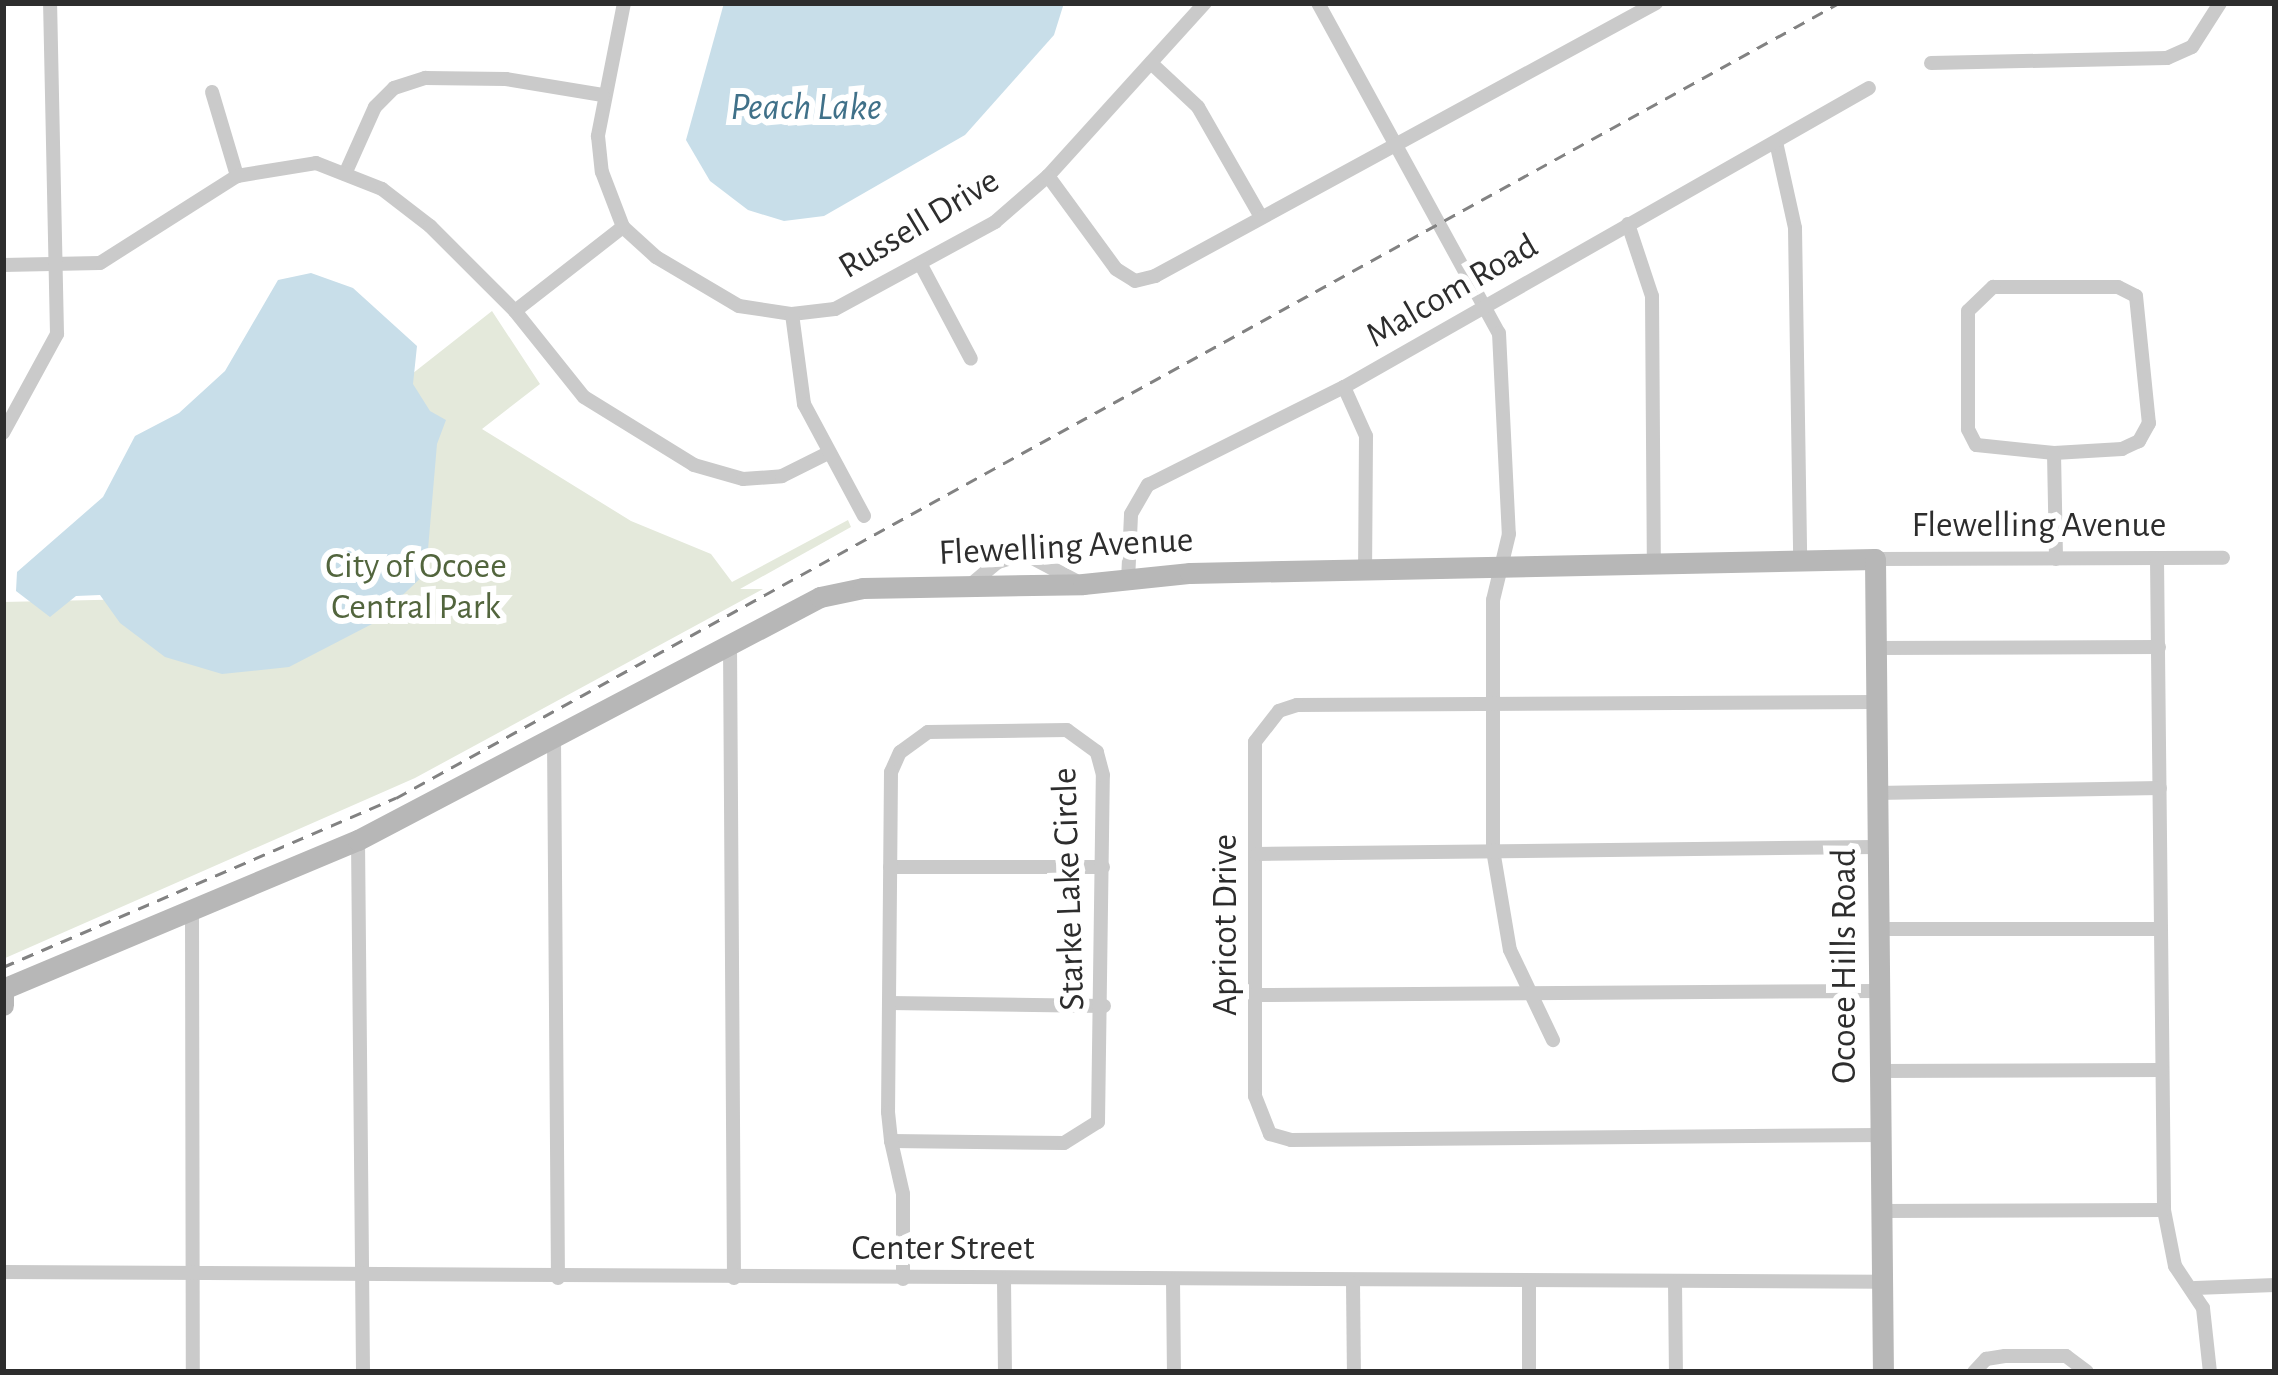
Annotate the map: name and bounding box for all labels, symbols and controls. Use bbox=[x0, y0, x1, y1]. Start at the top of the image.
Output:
water label: Peach Lake bbox=[730, 85, 882, 131]
street label: Russell Drive bbox=[831, 159, 1007, 289]
street label: Malcom Road bbox=[1358, 225, 1546, 357]
street label: Flewelling Avenue bbox=[1912, 504, 2166, 548]
street label: Flewelling Avenue bbox=[938, 519, 1194, 575]
park label: City of Ocoee Central Park bbox=[325, 544, 507, 629]
street label: Starke Lake Circle bbox=[1043, 767, 1095, 1011]
street label: Apricot Drive bbox=[1204, 834, 1248, 1016]
street label: Ocoee Hills Road bbox=[1823, 848, 1867, 1084]
street label: Center Street bbox=[851, 1227, 1035, 1271]

